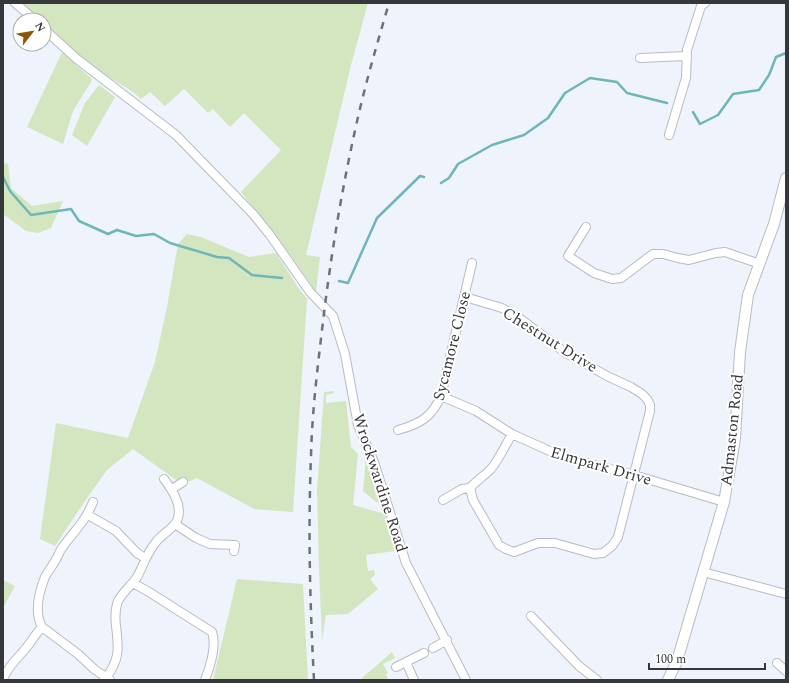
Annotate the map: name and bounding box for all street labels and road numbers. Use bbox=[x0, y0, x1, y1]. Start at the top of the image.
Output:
street label: Sycamore Close bbox=[427, 289, 477, 403]
street label: Chestnut Drive bbox=[498, 301, 602, 379]
street label: Admaston Road bbox=[714, 373, 750, 487]
street label: Wrockwardine Road bbox=[346, 411, 414, 555]
street label: Elmpark Drive bbox=[548, 440, 654, 492]

